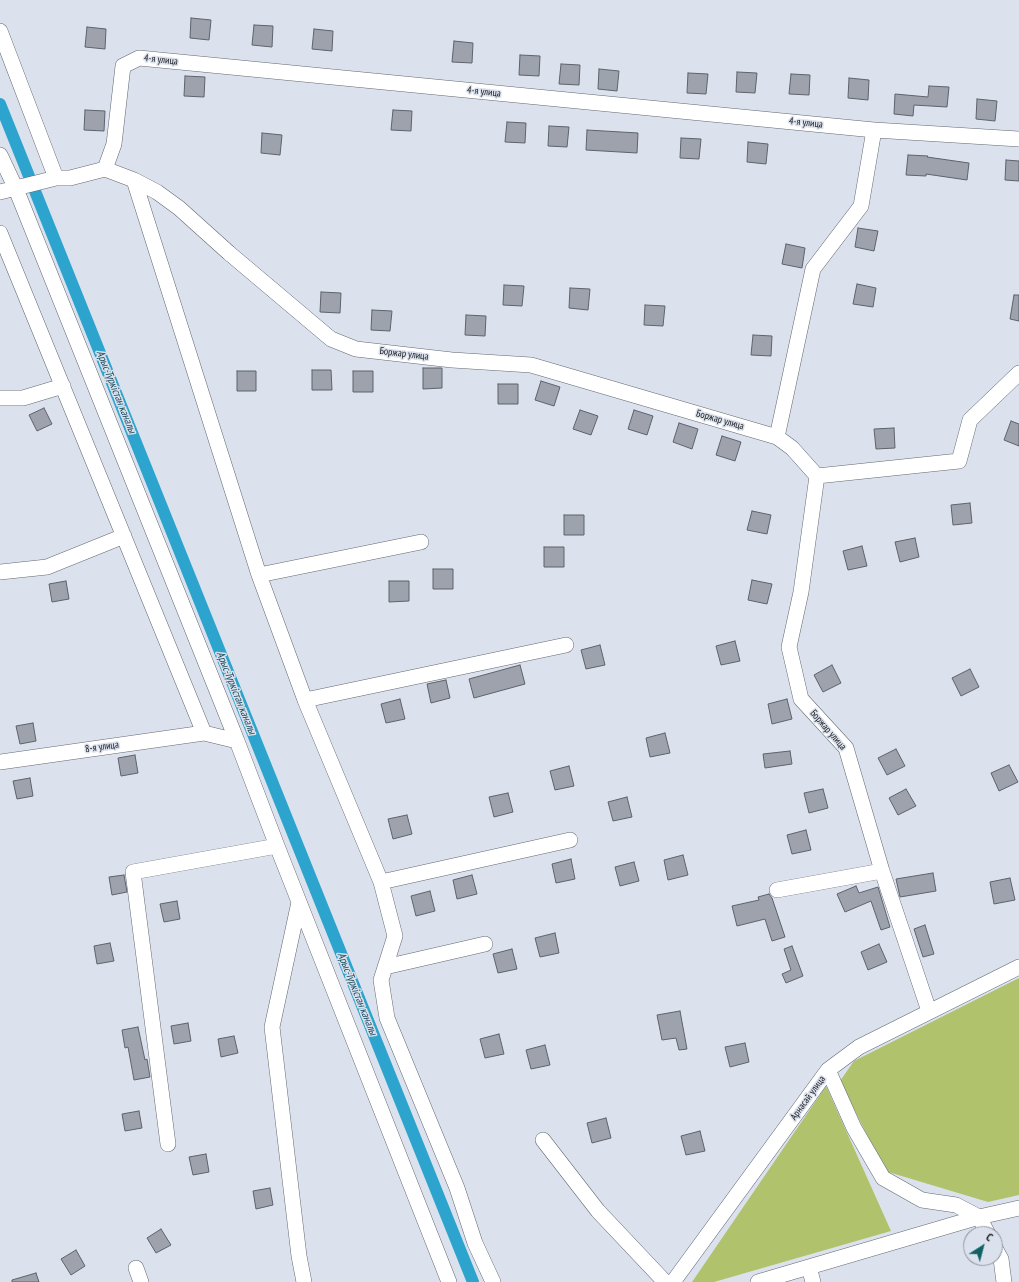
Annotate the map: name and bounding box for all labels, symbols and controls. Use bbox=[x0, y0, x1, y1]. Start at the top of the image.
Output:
street label: 4-я улица bbox=[144, 52, 178, 68]
street label: 4-я улица bbox=[467, 84, 501, 100]
street label: 4-я улица bbox=[789, 115, 823, 131]
street label: Боржар улица bbox=[379, 345, 429, 363]
water label: Арыс-Түркістан каналы bbox=[93, 349, 139, 435]
street label: Боржар улица bbox=[695, 407, 745, 433]
water label: Арыс-Түркістан каналы bbox=[213, 650, 259, 736]
street label: Боржар улица bbox=[807, 707, 849, 753]
street label: 8-я улица bbox=[84, 739, 120, 755]
water label: Арыс-Түркістан каналы bbox=[334, 951, 380, 1037]
street label: Арнасай улица bbox=[788, 1073, 828, 1123]
north arrow bbox=[963, 1226, 1003, 1266]
text: С bbox=[983, 1230, 996, 1244]

